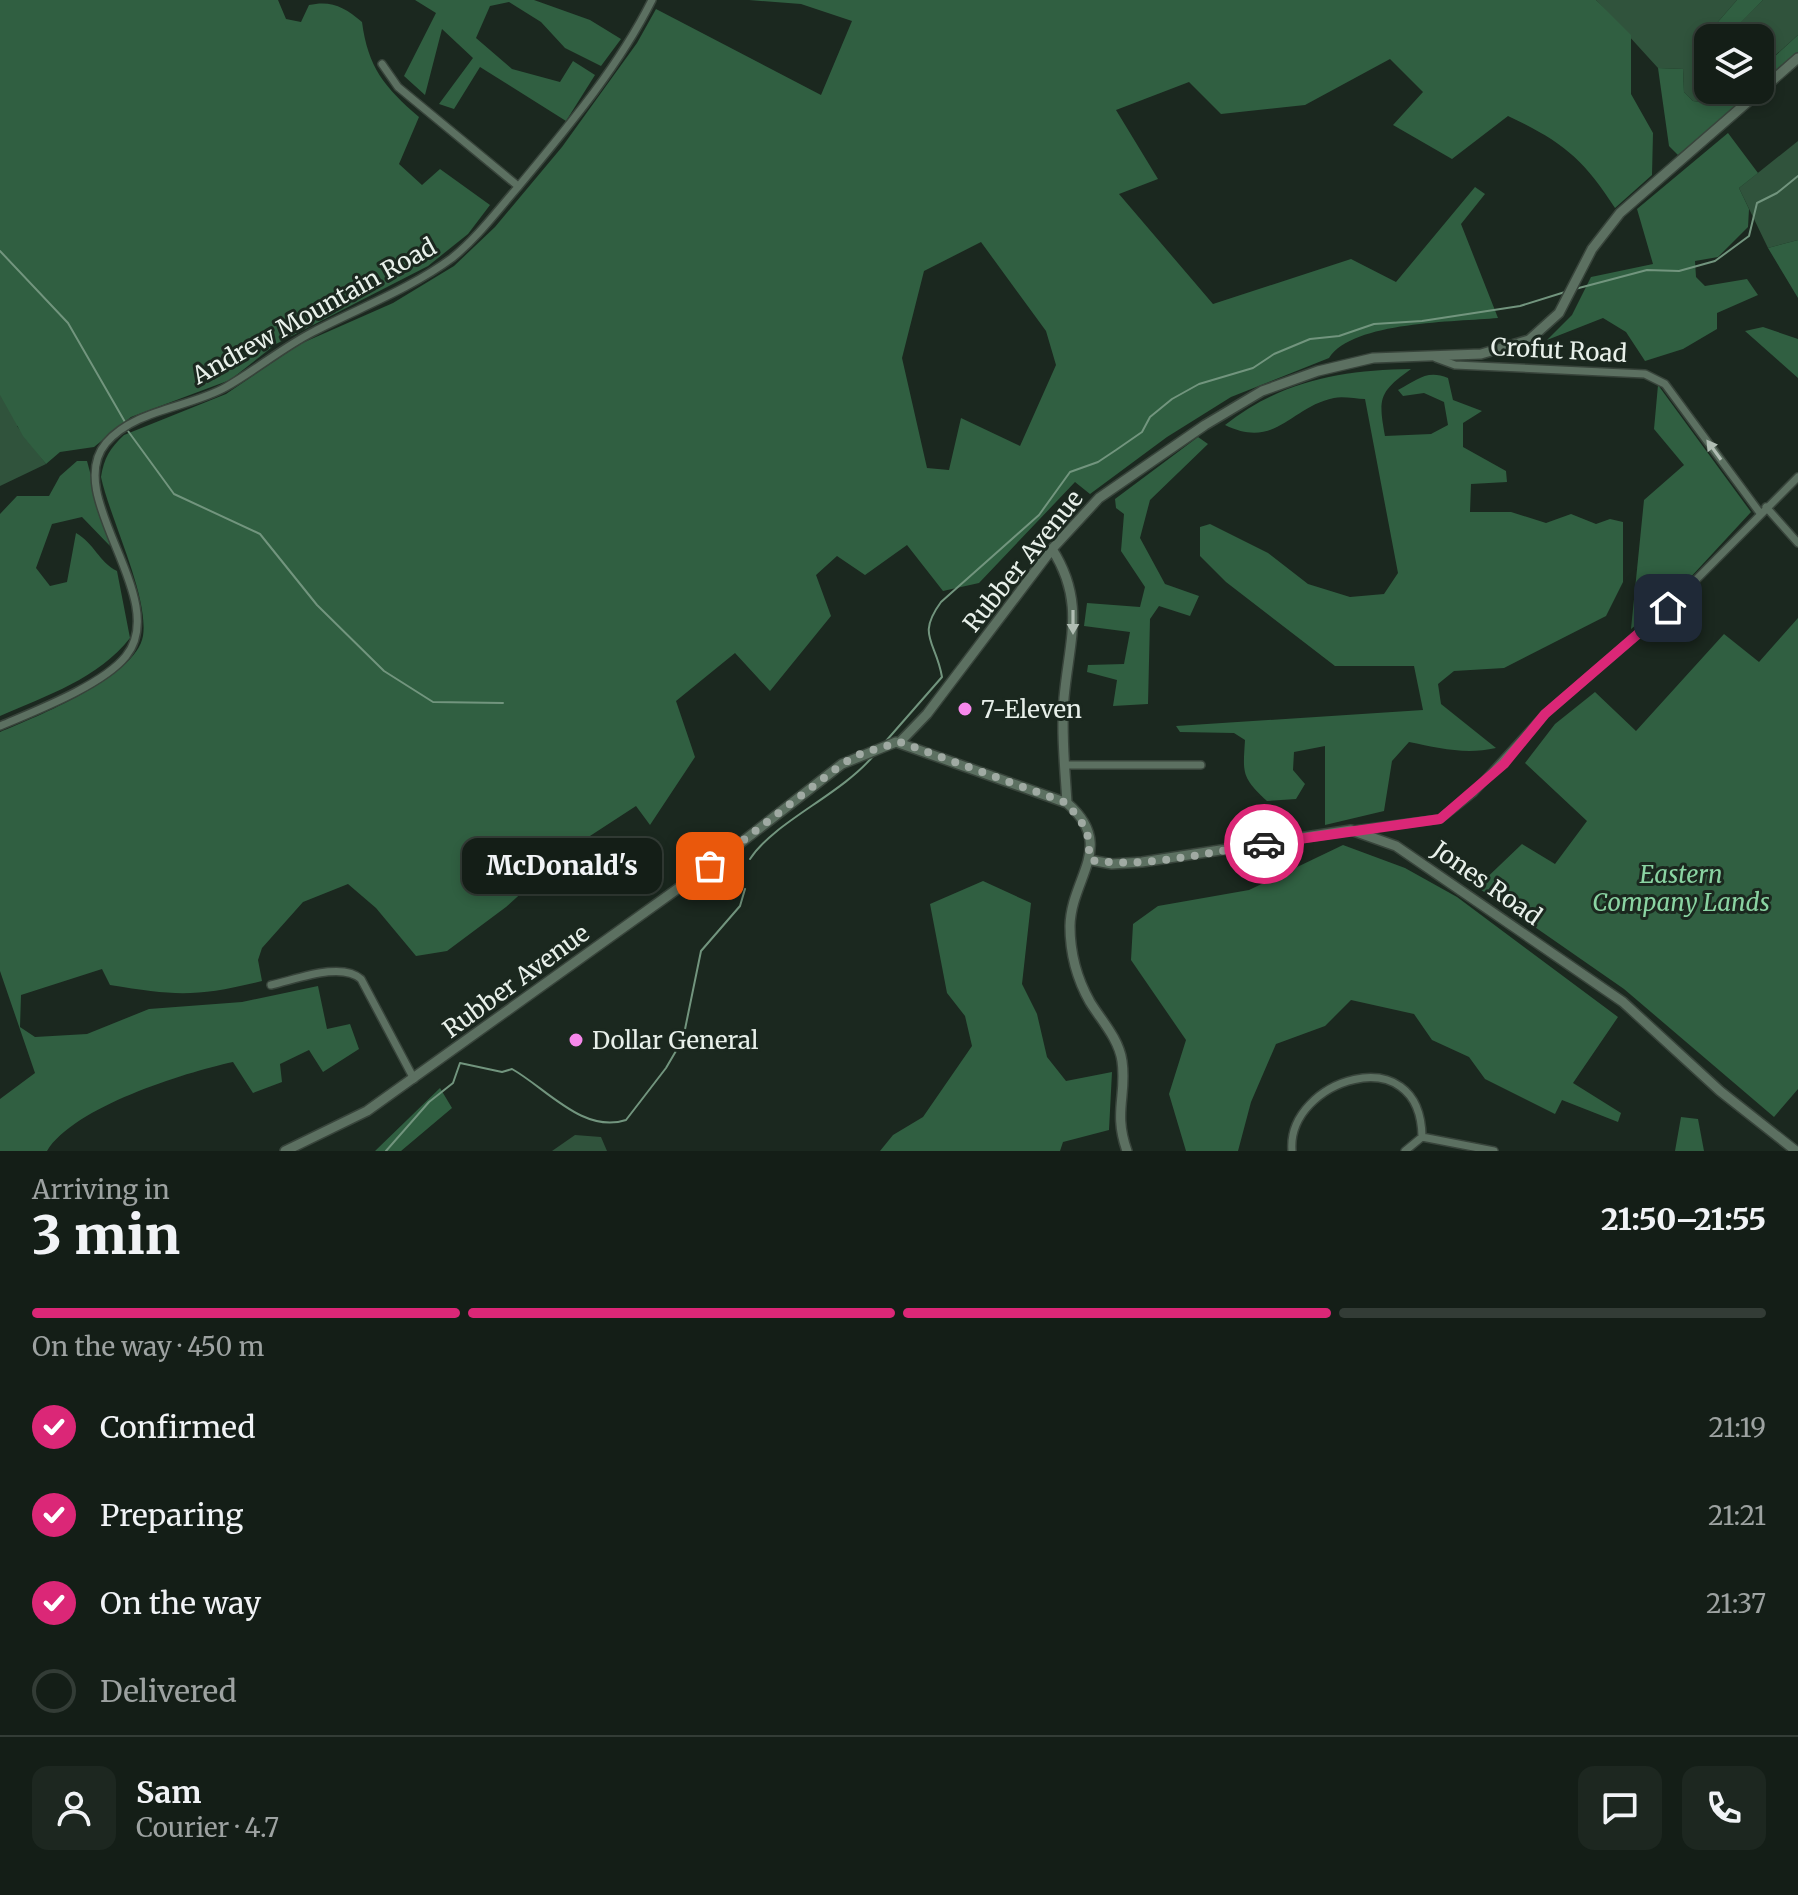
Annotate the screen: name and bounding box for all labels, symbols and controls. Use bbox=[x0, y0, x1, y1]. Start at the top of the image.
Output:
map controls bbox=[1694, 24, 1774, 104]
button: layers bbox=[1694, 24, 1774, 104]
street label: Andrew Mountain Road bbox=[186, 231, 442, 392]
street label: Crofut Road bbox=[1490, 331, 1628, 369]
one-way arrow bbox=[1706, 439, 1722, 461]
street label: Rubber Avenue bbox=[956, 484, 1090, 638]
pin bbox=[1634, 574, 1702, 642]
icon: home bbox=[1646, 586, 1690, 630]
one-way arrow bbox=[1067, 610, 1079, 635]
place label: 7-Eleven bbox=[981, 694, 1082, 725]
marker: 7-Eleven bbox=[956, 700, 974, 718]
courier bbox=[1224, 804, 1304, 884]
icon: car bbox=[1242, 822, 1286, 866]
pin bbox=[676, 832, 744, 900]
street label: Jones Road bbox=[1425, 833, 1548, 932]
callout: McDonald's bbox=[462, 838, 662, 894]
icon: bag bbox=[688, 844, 732, 888]
text: McDonald's bbox=[486, 849, 638, 882]
park label: Eastern Company Lands bbox=[1592, 859, 1770, 918]
street label: Rubber Avenue bbox=[437, 917, 595, 1045]
place label: Dollar General bbox=[592, 1025, 759, 1056]
marker: Dollar General bbox=[567, 1031, 585, 1049]
text: Arriving in bbox=[32, 1173, 170, 1206]
text: 21:50–21:55 bbox=[1601, 1200, 1766, 1238]
text: 3 min bbox=[32, 1203, 180, 1268]
text: On the way · 450 m bbox=[32, 1330, 264, 1363]
icon: check bbox=[32, 1405, 76, 1449]
text: Confirmed bbox=[100, 1408, 255, 1446]
text: 21:19 bbox=[1709, 1411, 1766, 1444]
icon: check bbox=[32, 1493, 76, 1537]
text: Preparing bbox=[100, 1496, 243, 1534]
text: 21:21 bbox=[1708, 1499, 1766, 1532]
icon: check bbox=[32, 1581, 76, 1625]
text: On the way bbox=[100, 1584, 261, 1622]
text: 21:37 bbox=[1706, 1587, 1766, 1620]
text: Delivered bbox=[100, 1672, 237, 1710]
button: person bbox=[32, 1766, 116, 1850]
button: chat bbox=[1578, 1766, 1662, 1850]
button: phone bbox=[1682, 1766, 1766, 1850]
text: Sam bbox=[136, 1773, 201, 1811]
text: Courier · 4.7 bbox=[136, 1811, 279, 1844]

